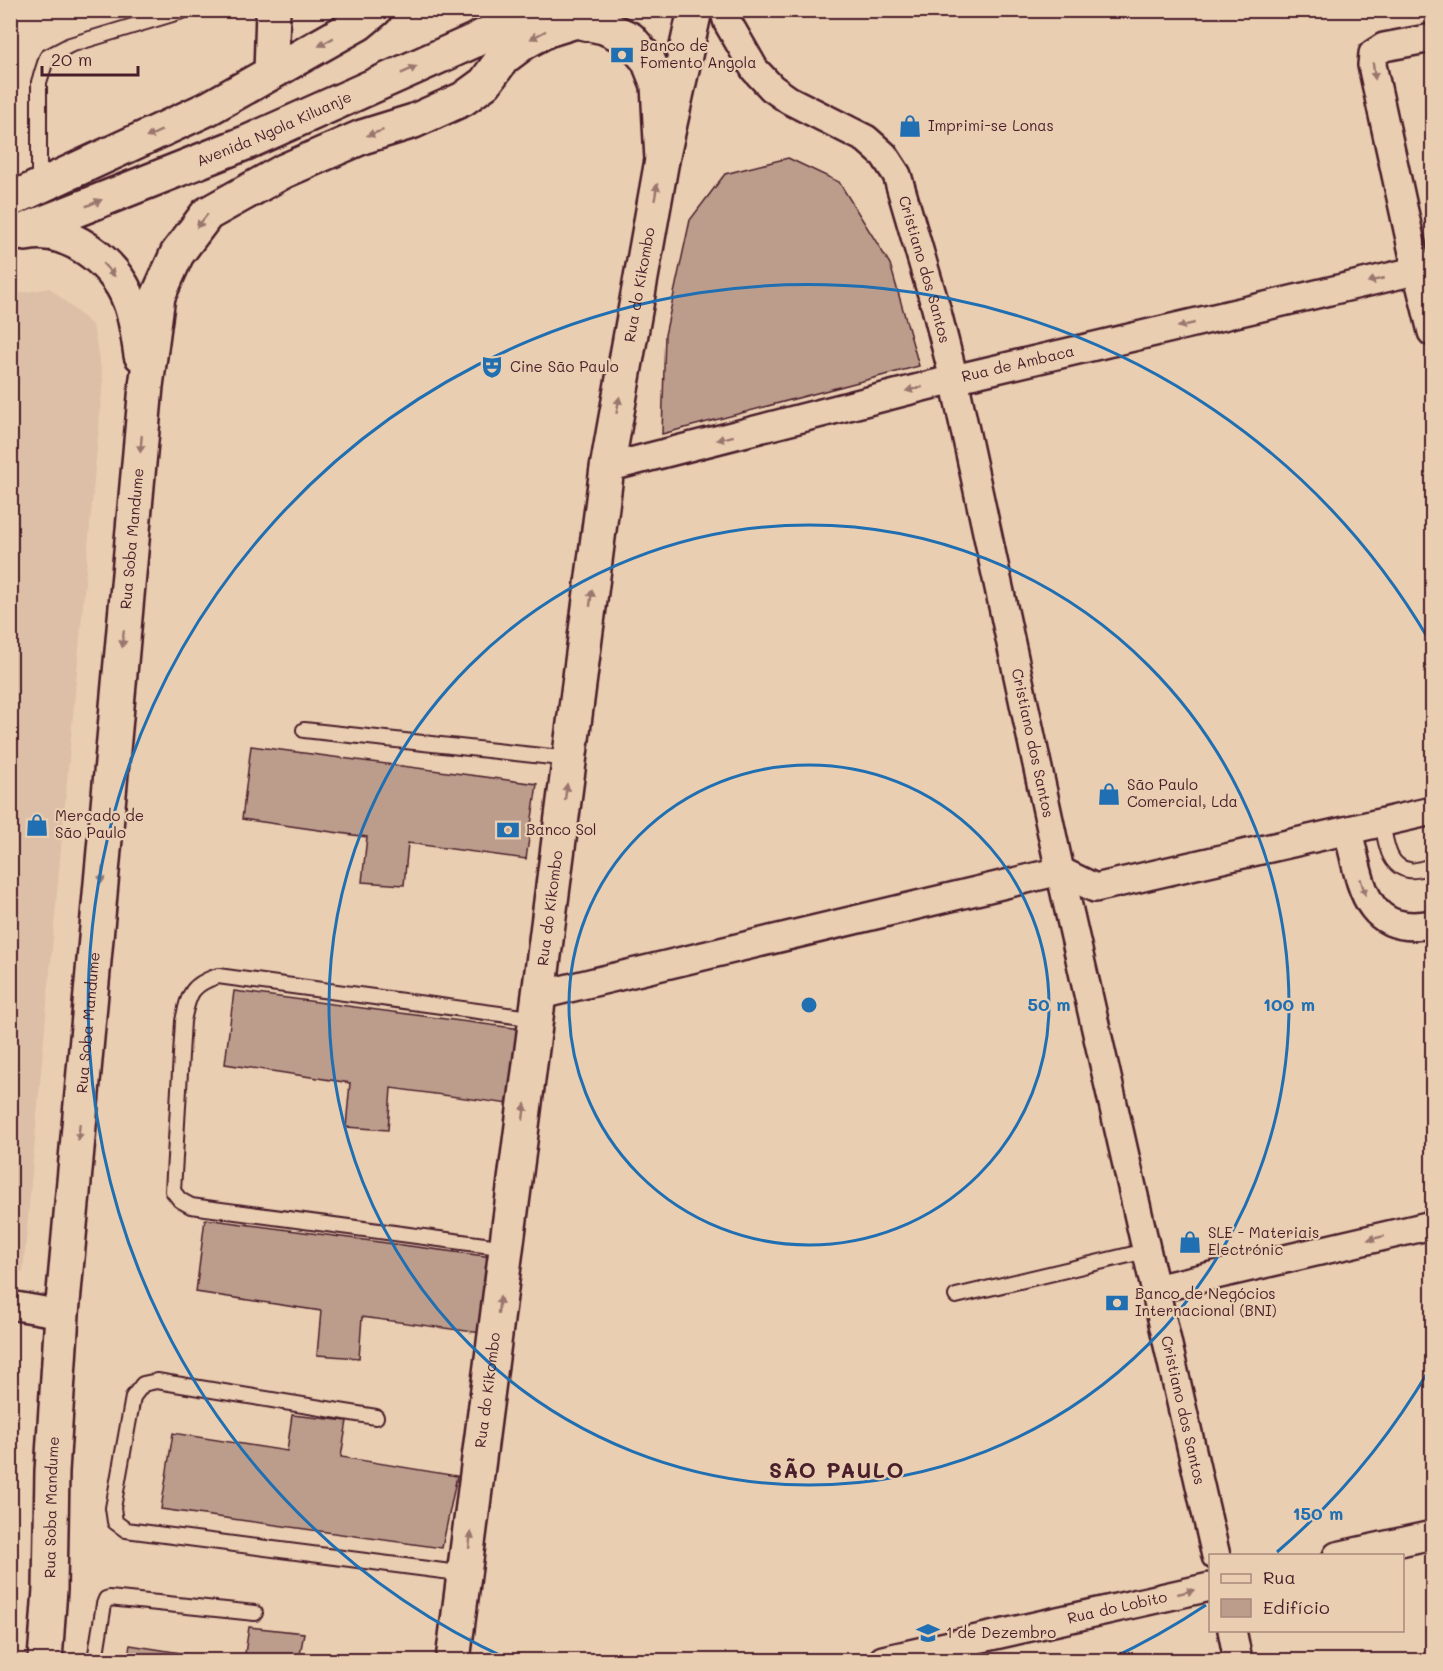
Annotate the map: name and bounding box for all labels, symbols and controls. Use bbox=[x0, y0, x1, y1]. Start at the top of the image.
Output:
one-way arrow bbox=[529, 30, 546, 40]
place label: Banco de Fomento Angola bbox=[640, 35, 757, 72]
one-way arrow bbox=[317, 37, 334, 47]
scale bar bbox=[42, 39, 138, 77]
bank icon: Banco de Fomento Angola bbox=[609, 42, 635, 68]
text: 20 m bbox=[51, 47, 92, 71]
one-way arrow bbox=[1369, 62, 1378, 81]
one-way arrow bbox=[400, 66, 417, 75]
street label: Avenida Ngola Kiluanje bbox=[193, 86, 354, 170]
shop icon: Imprimi-se Lonas bbox=[897, 113, 923, 139]
place label: Imprimi-se Lonas bbox=[928, 115, 1054, 135]
one-way arrow bbox=[146, 129, 163, 138]
one-way arrow bbox=[366, 129, 384, 138]
one-way arrow bbox=[652, 183, 661, 202]
street label: Cristiano dos Santos bbox=[895, 193, 955, 345]
one-way arrow bbox=[85, 198, 103, 207]
one-way arrow bbox=[196, 213, 209, 229]
street label: Rua do Kikombo bbox=[619, 226, 659, 344]
one-way arrow bbox=[102, 262, 116, 277]
one-way arrow bbox=[1366, 276, 1385, 286]
one-way arrow bbox=[1176, 320, 1195, 330]
street label: Rua de Ambaca bbox=[959, 340, 1076, 386]
theatre icon: Cine São Paulo bbox=[479, 354, 505, 380]
place label: Cine São Paulo bbox=[510, 356, 619, 376]
one-way arrow bbox=[905, 385, 923, 394]
one-way arrow bbox=[614, 395, 623, 414]
one-way arrow bbox=[716, 433, 735, 443]
one-way arrow bbox=[136, 435, 145, 454]
street label: Rua Soba Mandume bbox=[115, 467, 148, 610]
one-way arrow bbox=[586, 589, 595, 608]
one-way arrow bbox=[118, 629, 128, 648]
street label: Cristiano dos Santos bbox=[1008, 666, 1059, 819]
place label: São Paulo Comercial, Lda bbox=[1127, 774, 1238, 811]
shop icon: São Paulo Comercial, Lda bbox=[1096, 781, 1122, 807]
one-way arrow bbox=[561, 782, 571, 801]
place label: Mercado de São Paulo bbox=[55, 805, 144, 842]
shop icon: Mercado de São Paulo bbox=[24, 812, 50, 838]
bank icon: Banco Sol bbox=[495, 817, 521, 843]
place label: Banco Sol bbox=[526, 819, 597, 839]
street label: Rua do Kikombo bbox=[532, 849, 567, 967]
one-way arrow bbox=[97, 865, 107, 884]
one-way arrow bbox=[1359, 878, 1368, 896]
street label: Rua Soba Mandume bbox=[71, 951, 104, 1094]
text: 50 m bbox=[1028, 992, 1070, 1016]
text: 100 m bbox=[1263, 992, 1315, 1016]
centre of rings bbox=[799, 995, 819, 1015]
one-way arrow bbox=[519, 1102, 528, 1121]
one-way arrow bbox=[74, 1122, 84, 1141]
place label: SLE - Materiais Electrónic bbox=[1208, 1222, 1319, 1259]
shop icon: SLE - Materiais Electrónic bbox=[1177, 1229, 1203, 1255]
one-way arrow bbox=[1366, 1234, 1385, 1244]
place label: Banco de Negócios Internacional (BNI) bbox=[1135, 1283, 1277, 1320]
bank icon: Banco de Negócios Internacional (BNI) bbox=[1104, 1290, 1130, 1316]
one-way arrow bbox=[495, 1296, 504, 1315]
street label: Rua do Kikombo bbox=[469, 1331, 504, 1449]
street label: Cristiano dos Santos bbox=[1157, 1334, 1210, 1487]
street label: Rua Soba Mandume bbox=[39, 1436, 63, 1578]
district label: SÃO PAULO bbox=[769, 1456, 905, 1483]
text: 150 m bbox=[1293, 1501, 1343, 1525]
one-way arrow bbox=[465, 1531, 475, 1550]
legend bbox=[1209, 1554, 1404, 1632]
text: Rua bbox=[1263, 1565, 1296, 1589]
street label: Rua do Lobito bbox=[1065, 1586, 1169, 1628]
one-way arrow bbox=[1177, 1587, 1196, 1596]
text: Edifício bbox=[1263, 1595, 1330, 1619]
school or university icon: 1 de Dezembro bbox=[915, 1620, 941, 1646]
place label: 1 de Dezembro bbox=[946, 1622, 1056, 1642]

